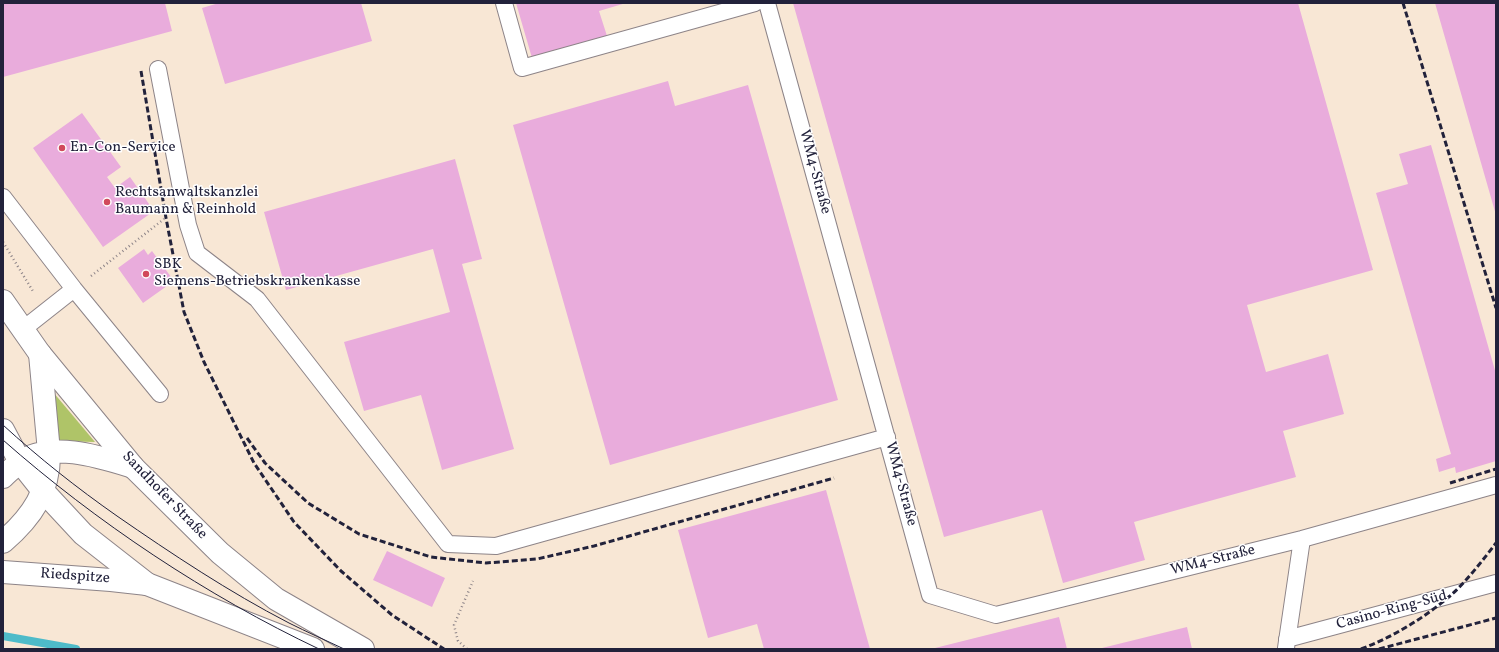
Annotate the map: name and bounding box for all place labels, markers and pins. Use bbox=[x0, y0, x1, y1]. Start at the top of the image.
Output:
place label: En-Con-Service bbox=[70, 139, 175, 157]
marker: En-Con-Service bbox=[57, 143, 67, 153]
place label: Rechtsanwaltskanzlei Baumann & Reinhold bbox=[115, 184, 258, 219]
marker: Rechtsanwaltskanzlei Baumann & Reinhold bbox=[102, 197, 112, 207]
place label: SBK Siemens-Betriebskrankenkasse bbox=[154, 256, 360, 291]
marker: SBK Siemens-Betriebskrankenkasse bbox=[141, 269, 151, 279]

